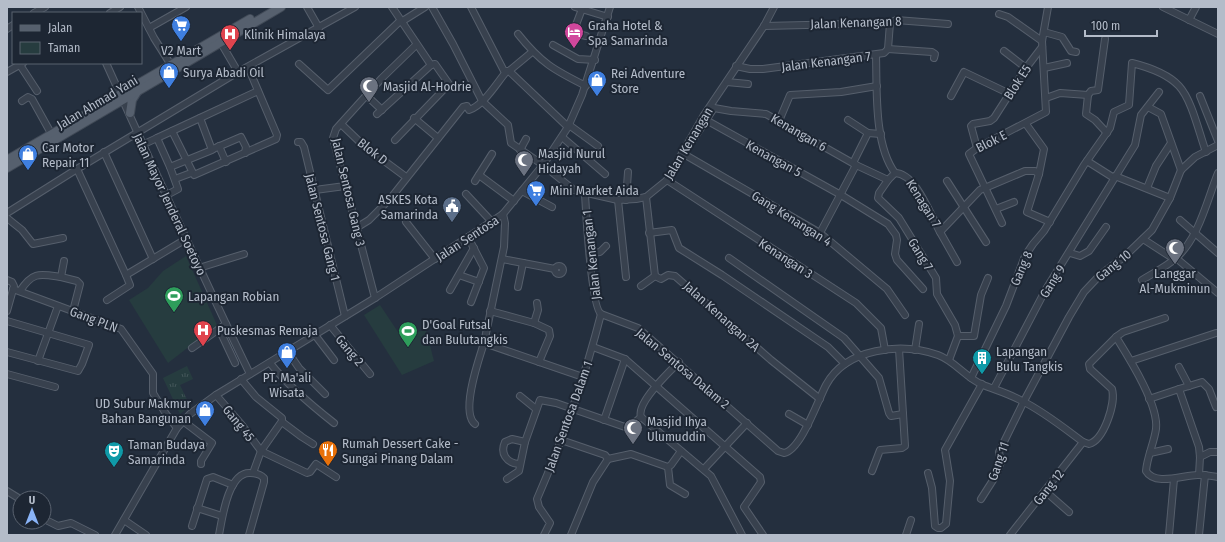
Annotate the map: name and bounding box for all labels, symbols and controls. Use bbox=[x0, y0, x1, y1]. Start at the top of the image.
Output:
legend bbox=[12, 12, 142, 64]
scale bar bbox=[1085, 12, 1157, 38]
street label: Jalan Kenangan 8 bbox=[810, 13, 902, 32]
supermarket icon: V2 Mart bbox=[170, 14, 192, 42]
place label: Graha Hotel & Spa Samarinda bbox=[588, 18, 668, 48]
text: 100 m bbox=[1091, 19, 1120, 33]
text: Jalan bbox=[48, 21, 72, 35]
hotel icon: Graha Hotel & Spa Samarinda bbox=[563, 21, 585, 49]
hospital icon: Klinik Himalaya bbox=[219, 23, 241, 51]
place label: Klinik Himalaya bbox=[244, 27, 326, 42]
text: Taman bbox=[48, 41, 80, 55]
place label: V2 Mart bbox=[161, 43, 202, 58]
street label: Jalan Kenangan 7 bbox=[780, 49, 872, 74]
shop icon: Surya Abadi Oil bbox=[158, 61, 180, 89]
street label: Blok E5 bbox=[1001, 62, 1034, 103]
place label: Surya Abadi Oil bbox=[183, 65, 265, 80]
place label: Rei Adventure Store bbox=[611, 66, 685, 96]
shop icon: Rei Adventure Store bbox=[586, 69, 608, 97]
street label: Jalan Ahmad Yani bbox=[54, 72, 140, 132]
mosque icon: Masjid Al-Hodrie bbox=[358, 75, 380, 103]
place label: Masjid Al-Hodrie bbox=[383, 79, 472, 94]
street label: Jalan Kenangan bbox=[661, 104, 716, 182]
street label: Kenangan 6 bbox=[768, 110, 829, 154]
street label: Blok E bbox=[973, 127, 1009, 156]
street label: Jalan Mayor Jenderal Soetoyo bbox=[130, 131, 209, 278]
street label: Blok D bbox=[355, 135, 391, 168]
street label: Jalan Sentosa Gang 3 bbox=[329, 137, 368, 248]
street label: Kenangan 5 bbox=[743, 137, 804, 180]
place label: Car Motor Repair 11 bbox=[42, 140, 94, 170]
shop icon: Car Motor Repair 11 bbox=[17, 143, 39, 171]
place label: Masjid Nurul Hidayah bbox=[538, 146, 606, 176]
mosque icon: Masjid Nurul Hidayah bbox=[513, 149, 535, 177]
street label: Jalan Sentosa Gang 1 bbox=[302, 172, 343, 282]
street label: Kenagan 7 bbox=[903, 177, 944, 230]
supermarket icon: Mini Market Aida bbox=[525, 179, 547, 207]
place label: Mini Market Aida bbox=[550, 183, 639, 198]
street label: Gang Kenangan 4 bbox=[749, 188, 834, 249]
place label: ASKES Kota Samarinda bbox=[378, 192, 438, 222]
public building icon: ASKES Kota Samarinda bbox=[441, 195, 463, 223]
street label: Jalan Kenangan 1 bbox=[579, 209, 604, 300]
street label: Jalan Sentosa bbox=[433, 213, 502, 264]
street label: Kenangan 3 bbox=[756, 235, 816, 281]
street label: Gang 7 bbox=[905, 235, 936, 273]
mosque icon: Langgar Al-Mukminun bbox=[1164, 237, 1186, 265]
street label: Gang 10 bbox=[1092, 246, 1134, 284]
street label: Gang 8 bbox=[1007, 249, 1036, 288]
street label: Gang 9 bbox=[1036, 262, 1068, 301]
place label: Langgar Al-Mukminun bbox=[1140, 266, 1210, 296]
street label: Jalan Kenangan 2A bbox=[680, 278, 763, 355]
sports icon: Lapangan Robian bbox=[163, 285, 185, 313]
place label: Lapangan Robian bbox=[188, 289, 279, 304]
street label: Gang PLN bbox=[68, 303, 120, 335]
place label: D'Goal Futsal dan Bulutangkis bbox=[422, 317, 508, 347]
hospital icon: Puskesmas Remaja bbox=[192, 319, 214, 347]
sports icon: D'Goal Futsal dan Bulutangkis bbox=[397, 320, 419, 348]
place label: Puskesmas Remaja bbox=[217, 323, 318, 338]
street label: Jalan Sentosa Dalam 2 bbox=[633, 325, 733, 412]
street label: Gang 2 bbox=[332, 332, 367, 369]
shop icon: PT. Ma'ali Wisata bbox=[276, 341, 298, 369]
place label: Lapangan Bulu Tangkis bbox=[996, 344, 1063, 374]
building icon: Lapangan Bulu Tangkis bbox=[971, 347, 993, 375]
street label: Jalan Sentosa Dalam 1 bbox=[542, 359, 595, 473]
place label: PT. Ma'ali Wisata bbox=[263, 370, 311, 400]
place label: UD Subur Makmur Bahan Bangunan bbox=[95, 396, 191, 426]
shop icon: UD Subur Makmur Bahan Bangunan bbox=[194, 399, 216, 427]
street label: Gang 45 bbox=[220, 402, 258, 444]
place label: Masjid Ihya Ulumuddin bbox=[647, 414, 707, 444]
mosque icon: Masjid Ihya Ulumuddin bbox=[622, 417, 644, 445]
place label: Rumah Dessert Cake - Sungai Pinang Dalam bbox=[342, 436, 459, 466]
place label: Taman Budaya Samarinda bbox=[128, 437, 205, 467]
restaurant icon: Rumah Dessert Cake - Sungai Pinang Dalam bbox=[317, 439, 339, 467]
theatre icon: Taman Budaya Samarinda bbox=[103, 440, 125, 468]
street label: Gang 11 bbox=[985, 440, 1012, 482]
street label: Gang 12 bbox=[1030, 466, 1067, 508]
north arrow bbox=[12, 490, 52, 530]
text: U bbox=[29, 494, 35, 507]

